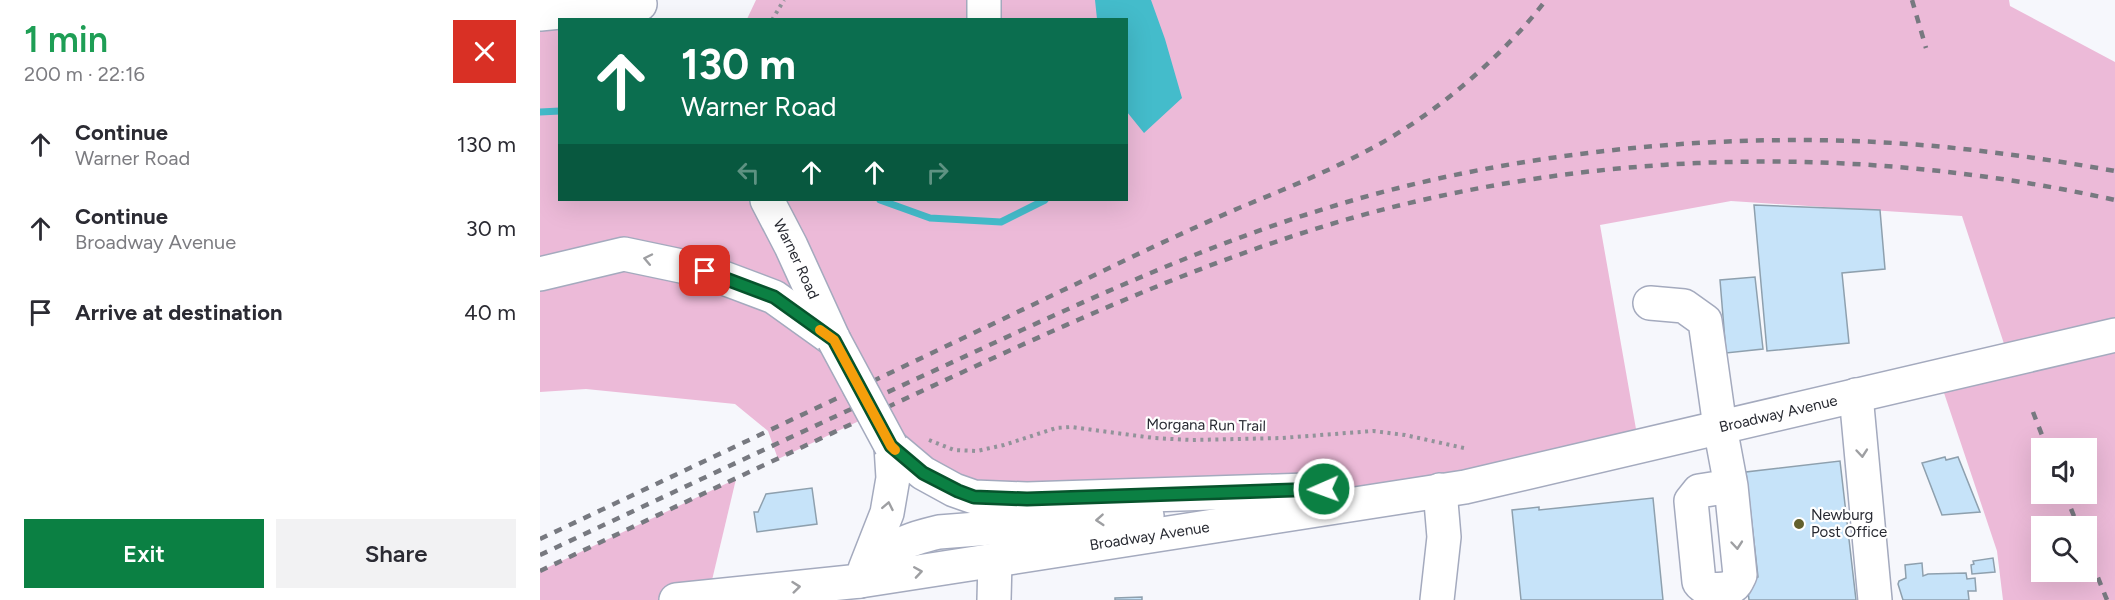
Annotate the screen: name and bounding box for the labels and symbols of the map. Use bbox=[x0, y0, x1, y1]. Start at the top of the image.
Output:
street label: Warner Road bbox=[770, 216, 823, 302]
pin bbox=[679, 245, 730, 296]
one-way arrow bbox=[644, 253, 654, 266]
street label: Broadway Avenue bbox=[1717, 391, 1839, 436]
street label: Morgana Run Trail bbox=[1146, 415, 1266, 435]
one-way arrow bbox=[1855, 448, 1868, 457]
position arrow bbox=[1292, 457, 1356, 521]
one-way arrow bbox=[881, 502, 894, 512]
place label: Newburg Post Office bbox=[1811, 506, 1887, 541]
one-way arrow bbox=[1095, 513, 1104, 526]
marker: Newburg Post Office bbox=[1792, 517, 1806, 531]
street label: Broadway Avenue bbox=[1088, 518, 1211, 554]
one-way arrow bbox=[1730, 540, 1743, 549]
one-way arrow bbox=[914, 566, 923, 578]
one-way arrow bbox=[792, 581, 801, 594]

